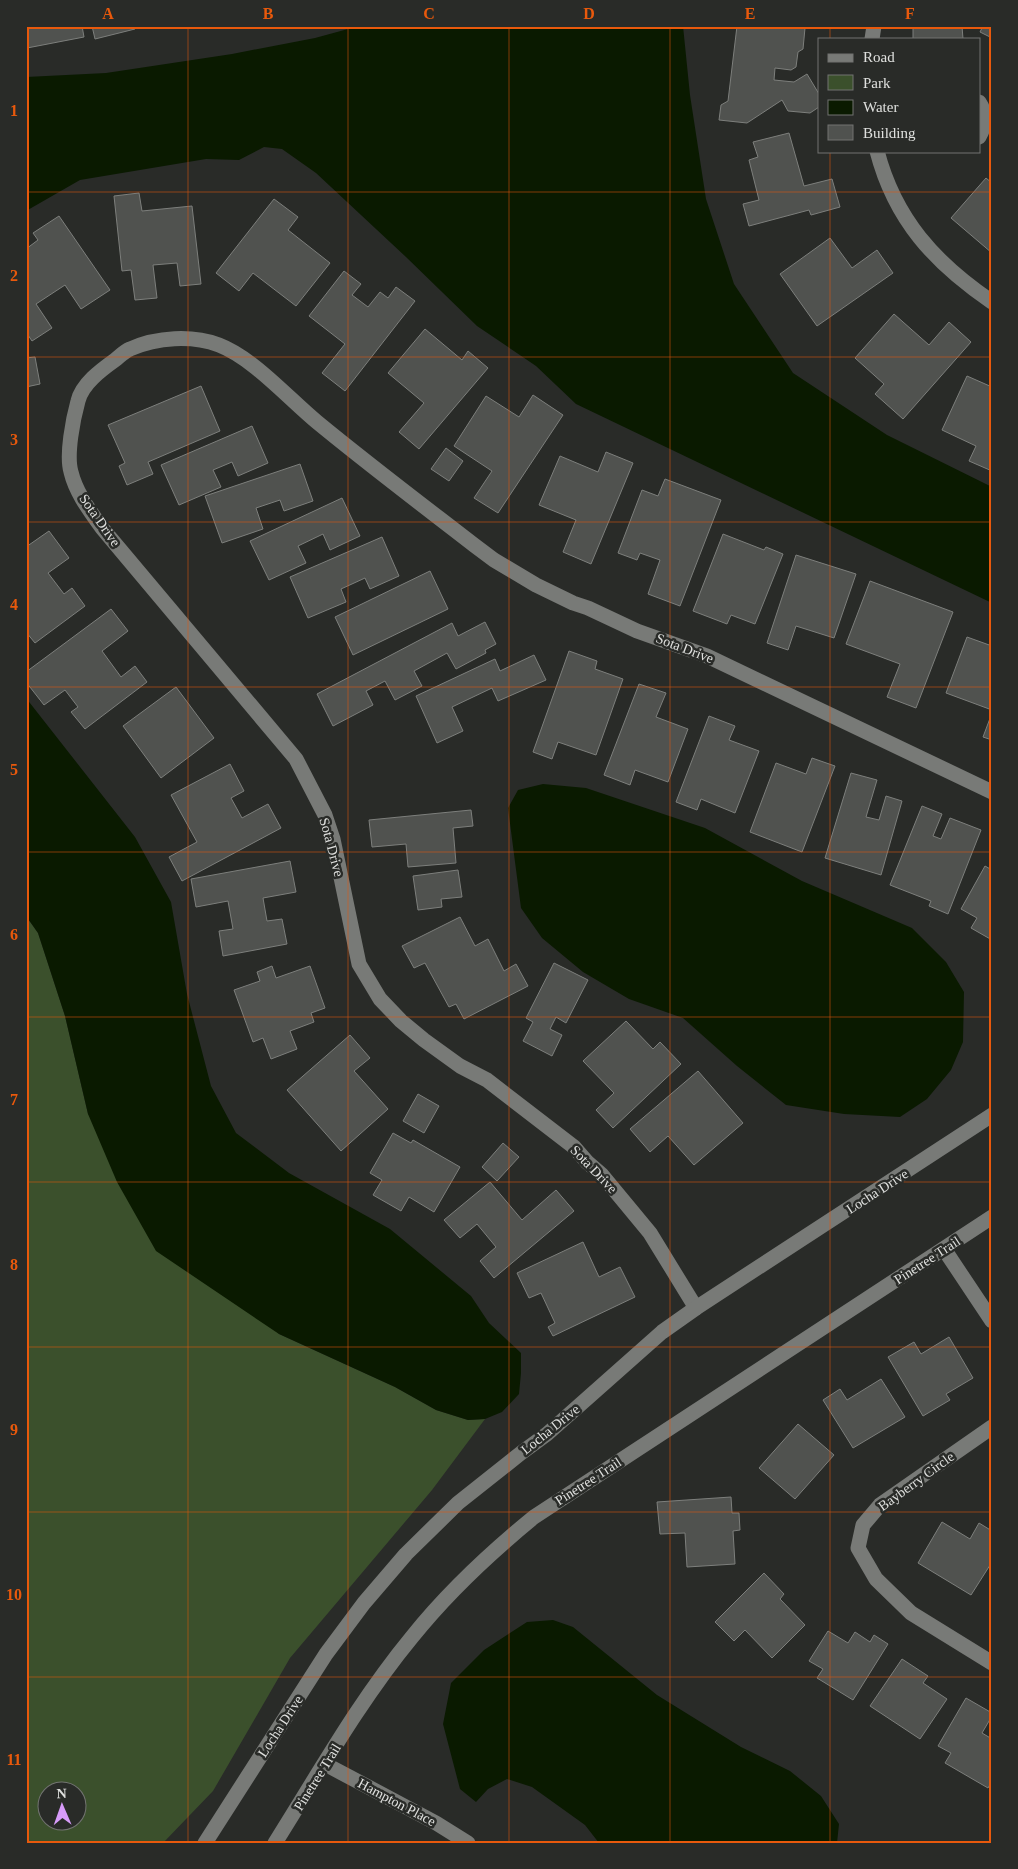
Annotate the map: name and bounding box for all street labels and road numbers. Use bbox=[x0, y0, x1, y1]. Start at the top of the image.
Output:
street label: Sota Drive bbox=[76, 491, 123, 549]
street label: Sota Drive bbox=[654, 631, 716, 666]
street label: Sota Drive bbox=[316, 816, 347, 878]
street label: Sota Drive bbox=[567, 1142, 620, 1196]
street label: Locha Drive bbox=[844, 1166, 911, 1217]
street label: Pinetree Trail bbox=[891, 1233, 963, 1287]
street label: Locha Drive bbox=[518, 1401, 582, 1457]
street label: Bayberry Circle bbox=[876, 1449, 957, 1514]
street label: Pinetree Trail bbox=[552, 1454, 624, 1508]
street label: Locha Drive bbox=[255, 1693, 306, 1760]
street label: Pinetree Trail bbox=[291, 1741, 344, 1813]
street label: Hampton Place bbox=[355, 1776, 438, 1829]

